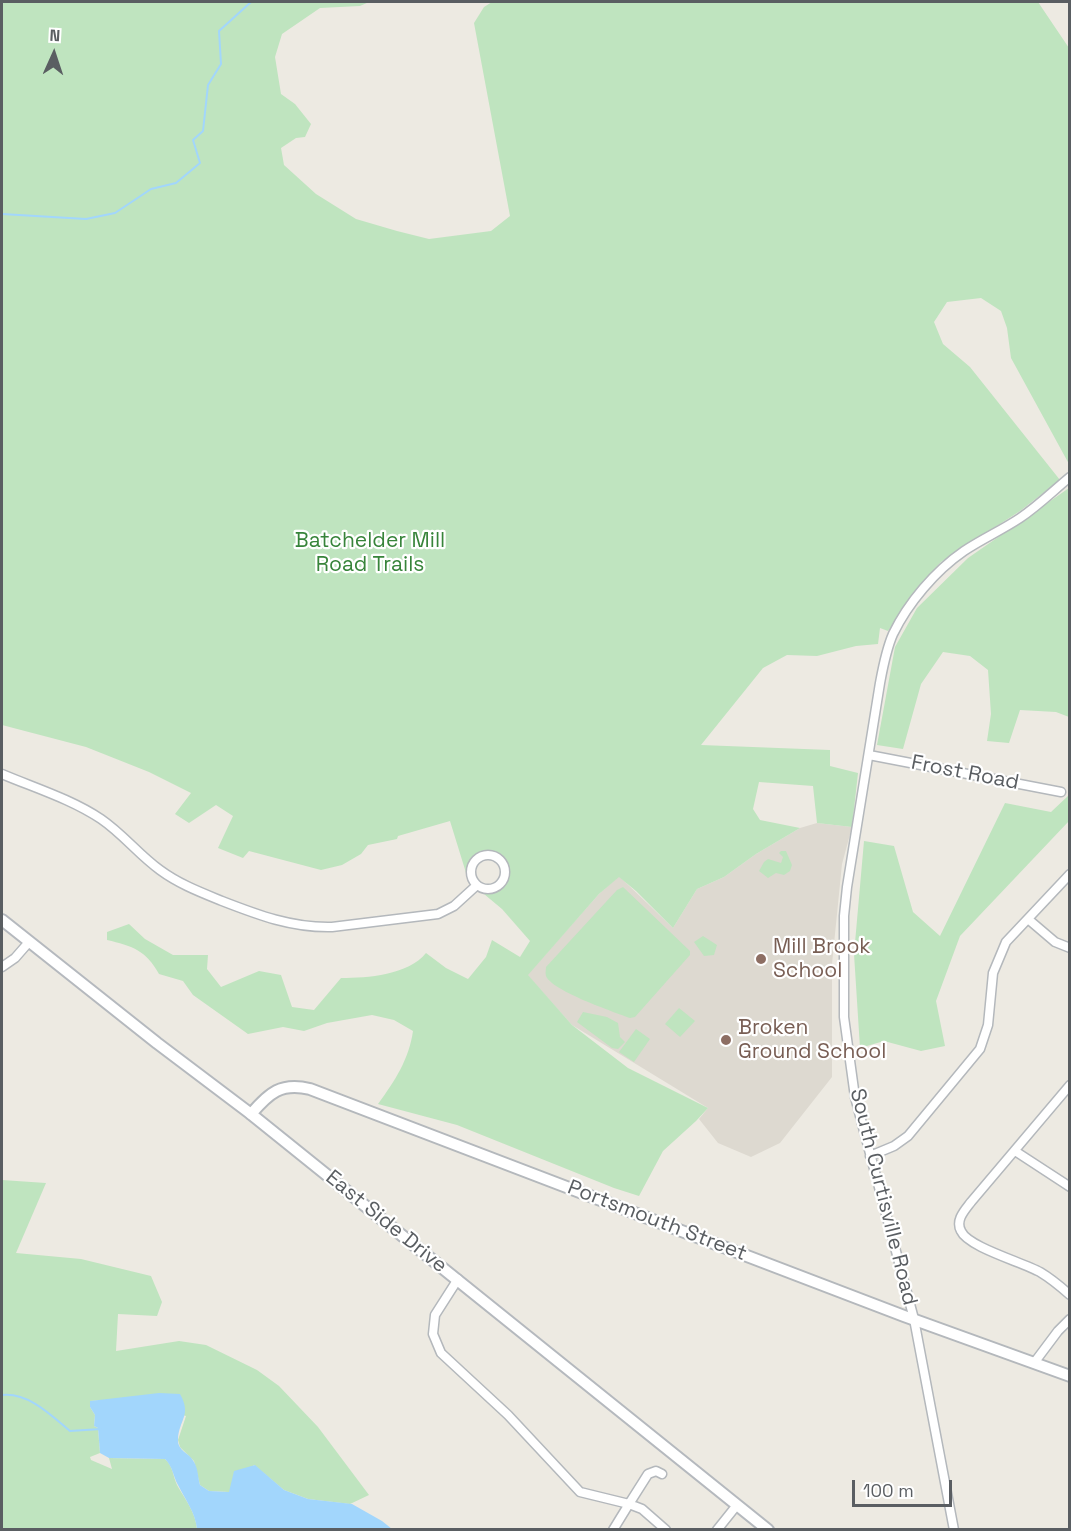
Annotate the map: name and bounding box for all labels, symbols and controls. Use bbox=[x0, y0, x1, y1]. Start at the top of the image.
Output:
north arrow bbox=[24, 24, 84, 84]
text: N bbox=[49, 25, 61, 46]
park label: Batchelder Mill Road Trails bbox=[295, 528, 445, 578]
street label: Frost Road bbox=[909, 750, 1021, 796]
place label: Mill Brook School bbox=[773, 934, 871, 984]
marker: Mill Brook School bbox=[754, 952, 768, 966]
place label: Broken Ground School bbox=[738, 1015, 886, 1065]
marker: Broken Ground School bbox=[719, 1033, 733, 1047]
street label: South Curtisville Road bbox=[844, 1086, 922, 1308]
street label: East Side Drive bbox=[320, 1165, 452, 1279]
street label: Portsmouth Street bbox=[564, 1175, 750, 1267]
scale bar bbox=[855, 1468, 956, 1506]
text: 100 m bbox=[863, 1479, 914, 1502]

